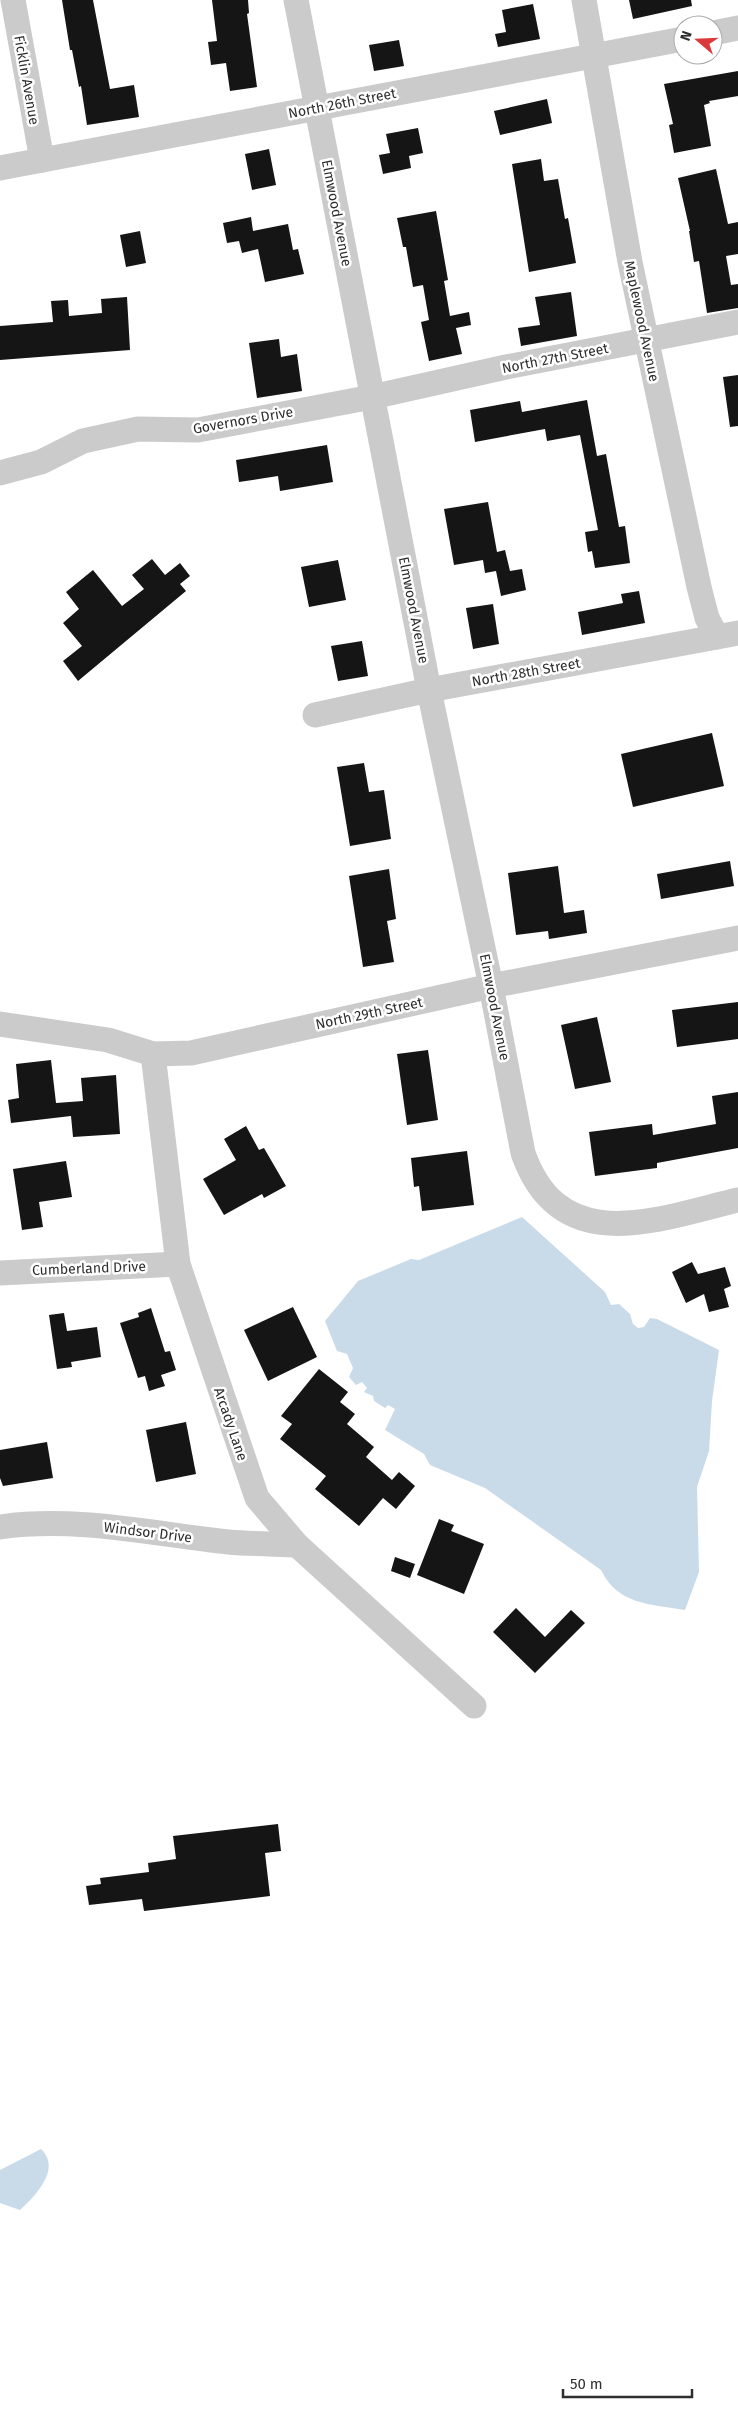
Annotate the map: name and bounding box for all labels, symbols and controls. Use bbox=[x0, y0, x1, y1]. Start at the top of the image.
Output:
north arrow bbox=[673, 15, 723, 65]
text: N bbox=[677, 29, 696, 43]
street label: Ficklin Avenue bbox=[10, 34, 43, 126]
street label: North 26th Street bbox=[287, 85, 398, 122]
street label: Elmwood Avenue bbox=[318, 158, 355, 268]
street label: Maplewood Avenue bbox=[620, 259, 663, 383]
street label: North 27th Street bbox=[500, 340, 611, 377]
street label: Governors Drive bbox=[192, 403, 295, 438]
street label: Elmwood Avenue bbox=[395, 555, 432, 665]
street label: North 28th Street bbox=[471, 654, 583, 690]
street label: Elmwood Avenue bbox=[476, 952, 513, 1062]
street label: North 29th Street bbox=[314, 994, 425, 1033]
street label: Cumberland Drive bbox=[32, 1258, 146, 1279]
street label: Arcady Lane bbox=[210, 1385, 251, 1463]
street label: Windsor Drive bbox=[103, 1519, 193, 1546]
scale bar bbox=[563, 2366, 692, 2398]
text: 50 m bbox=[570, 2375, 603, 2393]

